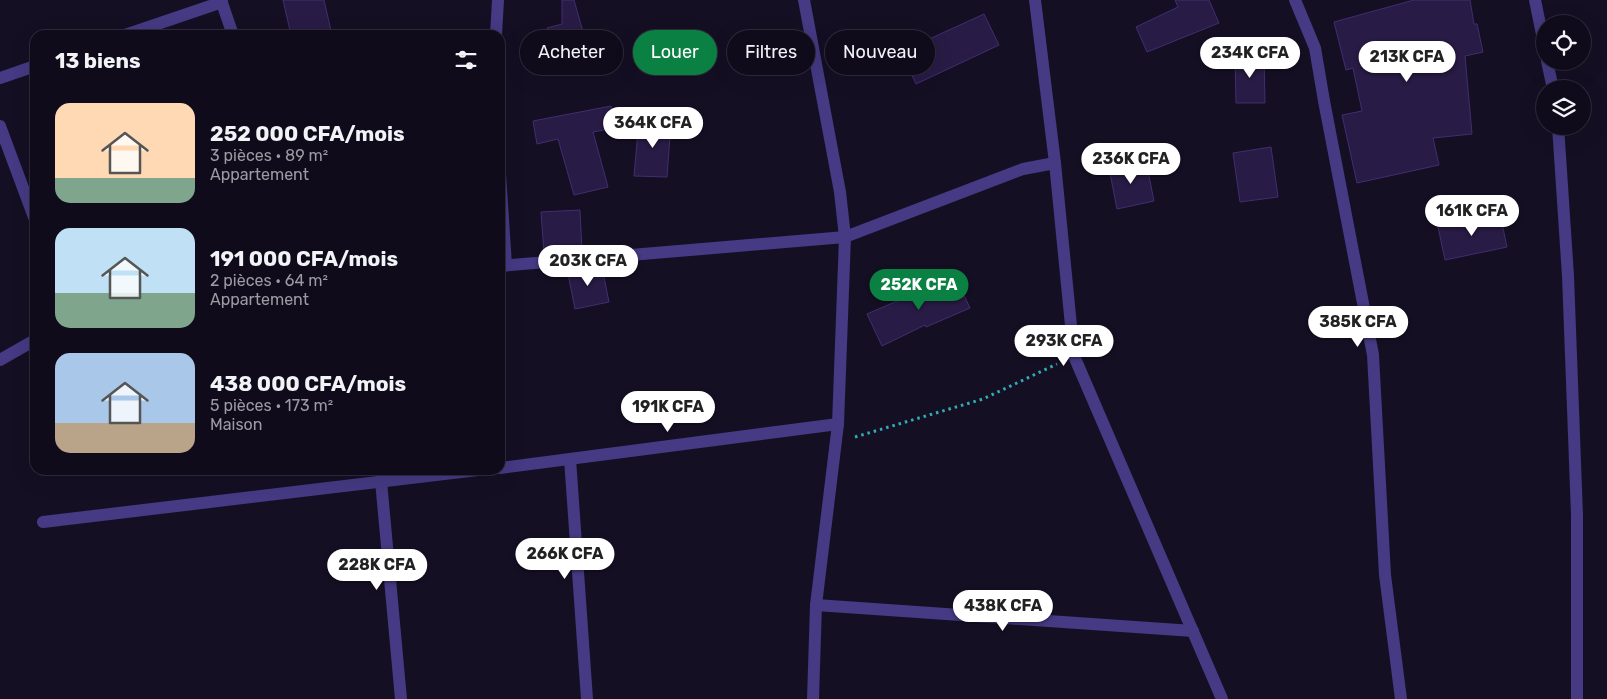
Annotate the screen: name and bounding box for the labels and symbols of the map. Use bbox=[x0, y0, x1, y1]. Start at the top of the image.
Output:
pin: 234K CFA bbox=[1198, 36, 1302, 79]
pin: 213K CFA bbox=[1355, 41, 1459, 83]
pin: 364K CFA bbox=[601, 106, 705, 149]
pin: 236K CFA bbox=[1079, 142, 1183, 185]
pin: 161K CFA bbox=[1420, 194, 1524, 237]
pin: 203K CFA bbox=[536, 244, 640, 287]
pin: 252K CFA bbox=[867, 268, 971, 311]
pin: 385K CFA bbox=[1306, 306, 1410, 348]
pin: 293K CFA bbox=[1012, 324, 1116, 367]
pin: 191K CFA bbox=[616, 390, 720, 433]
pin: 266K CFA bbox=[513, 538, 617, 580]
pin: 228K CFA bbox=[325, 548, 429, 591]
pin: 438K CFA bbox=[951, 590, 1055, 632]

